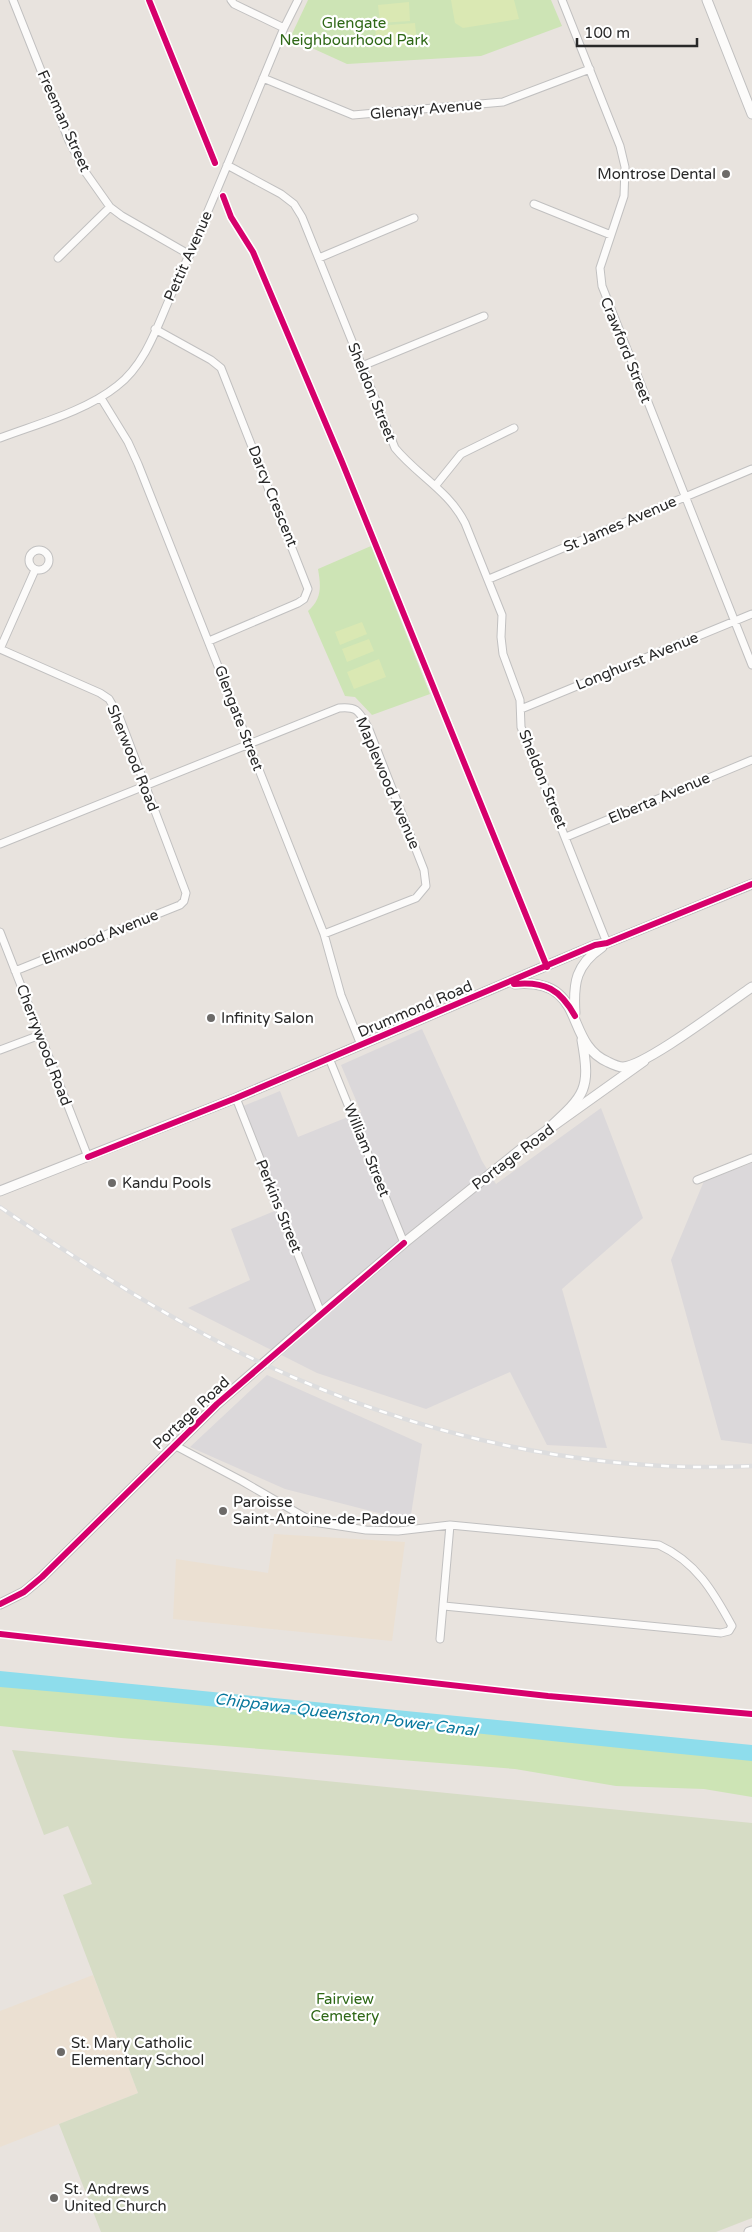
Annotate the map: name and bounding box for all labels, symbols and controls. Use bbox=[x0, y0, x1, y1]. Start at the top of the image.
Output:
park label: Glengate Neighbourhood Park bbox=[280, 14, 428, 49]
scale bar bbox=[577, 15, 697, 47]
text: 100 m bbox=[584, 24, 630, 42]
street label: Freeman Street bbox=[34, 67, 95, 175]
street label: Glenayr Avenue bbox=[369, 95, 483, 123]
place label: Montrose Dental bbox=[597, 165, 716, 183]
marker: Montrose Dental bbox=[720, 168, 732, 180]
street label: Pettit Avenue bbox=[160, 208, 216, 304]
street label: Crawford Street bbox=[597, 295, 655, 406]
street label: Sheldon Street bbox=[344, 340, 400, 444]
street label: Darcy Crescent bbox=[244, 443, 302, 550]
street label: St James Avenue bbox=[561, 492, 679, 556]
street label: Longhurst Avenue bbox=[573, 628, 701, 694]
street label: Glengate Street bbox=[211, 663, 267, 773]
street label: Sherwood Road bbox=[103, 702, 163, 814]
street label: Maplewood Avenue bbox=[352, 714, 424, 852]
street label: Sheldon Street bbox=[515, 727, 571, 831]
street label: Elberta Avenue bbox=[605, 768, 713, 828]
street label: Elmwood Avenue bbox=[39, 905, 161, 969]
street label: Drummond Road bbox=[355, 977, 475, 1041]
street label: Cherrywood Road bbox=[13, 982, 75, 1108]
place label: Infinity Salon bbox=[221, 1009, 314, 1027]
marker: Infinity Salon bbox=[205, 1012, 217, 1024]
street label: William Street bbox=[340, 1101, 394, 1199]
street label: Portage Road bbox=[468, 1120, 558, 1194]
street label: Perkins Street bbox=[252, 1157, 306, 1256]
place label: Kandu Pools bbox=[122, 1174, 211, 1192]
marker: Kandu Pools bbox=[106, 1177, 118, 1189]
street label: Portage Road bbox=[149, 1373, 233, 1453]
place label: Paroisse Saint-Antoine-de-Padoue bbox=[233, 1493, 416, 1528]
marker: Paroisse Saint-Antoine-de-Padoue bbox=[217, 1505, 229, 1517]
water label: Chippawa-Queenston Power Canal bbox=[213, 1689, 480, 1741]
park label: Fairview Cemetery bbox=[311, 1990, 379, 2025]
place label: St. Mary Catholic Elementary School bbox=[71, 2034, 204, 2069]
marker: St. Mary Catholic Elementary School bbox=[55, 2046, 67, 2058]
place label: St. Andrews United Church bbox=[64, 2180, 167, 2215]
marker: St. Andrews United Church bbox=[48, 2192, 60, 2204]

